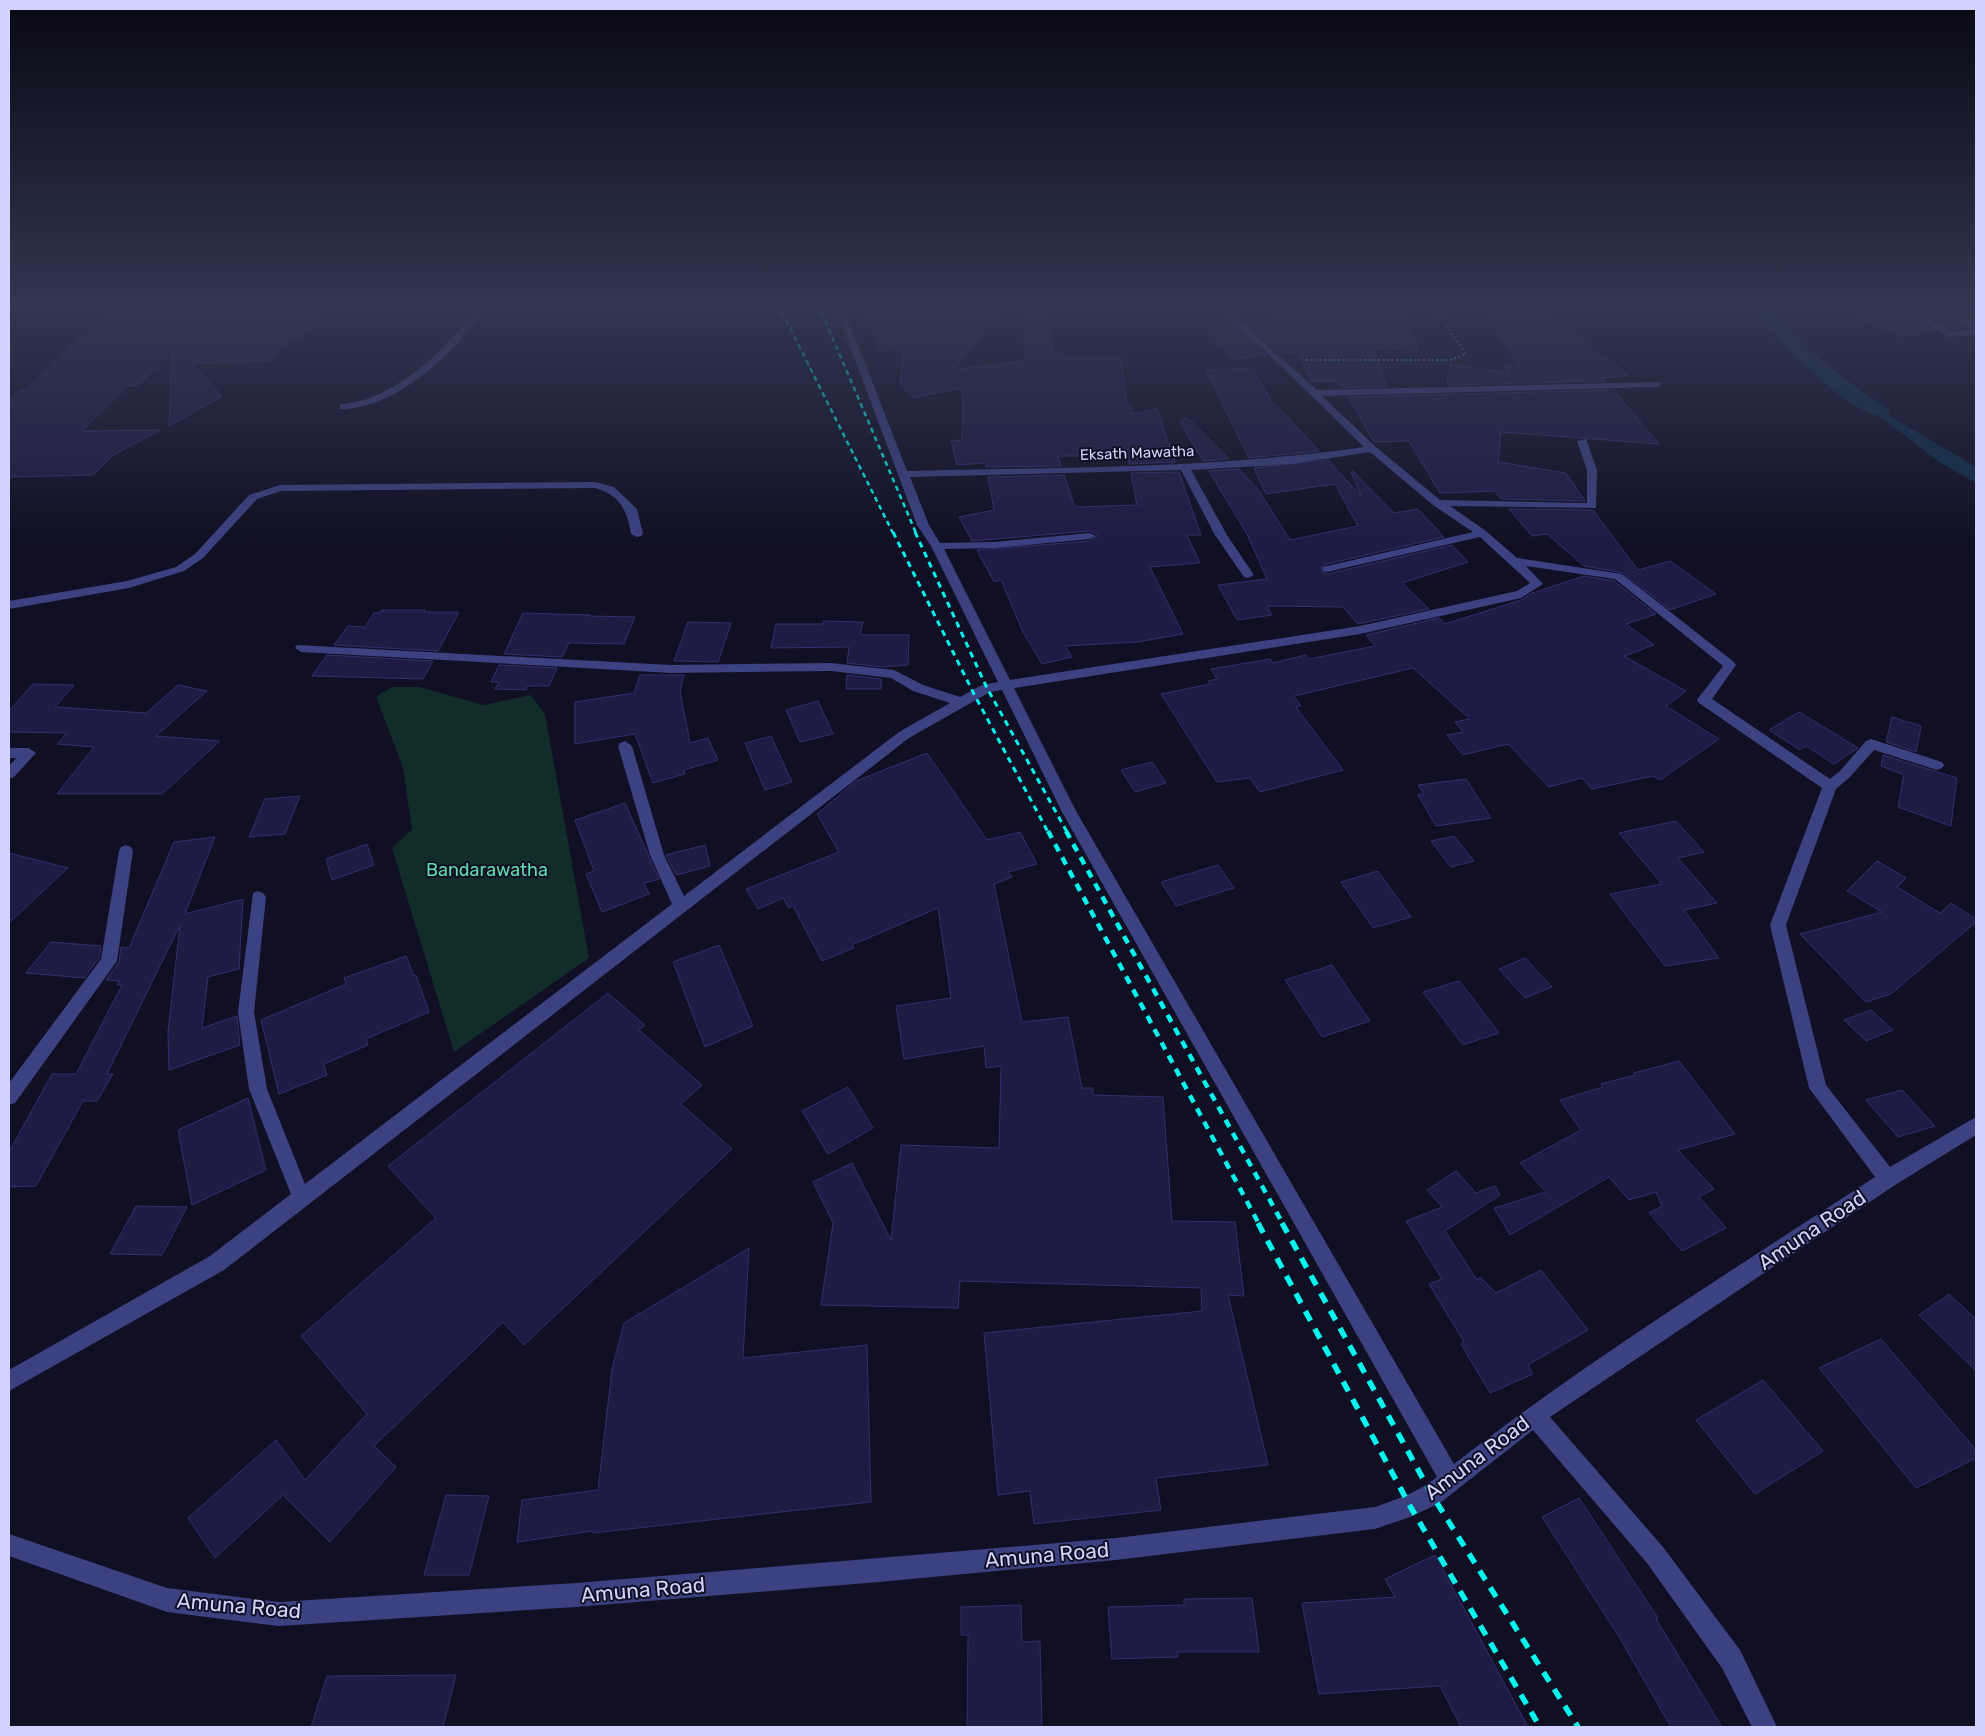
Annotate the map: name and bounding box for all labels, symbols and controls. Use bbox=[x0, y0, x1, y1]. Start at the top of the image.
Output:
street label: Eksath Mawatha bbox=[1079, 442, 1195, 464]
park label: Bandarawatha bbox=[426, 859, 548, 881]
street label: Amuna Road bbox=[1753, 1184, 1870, 1275]
street label: Amuna Road bbox=[1419, 1410, 1534, 1505]
street label: Amuna Road bbox=[984, 1537, 1110, 1572]
street label: Amuna Road bbox=[580, 1572, 706, 1607]
street label: Amuna Road bbox=[176, 1588, 302, 1623]

